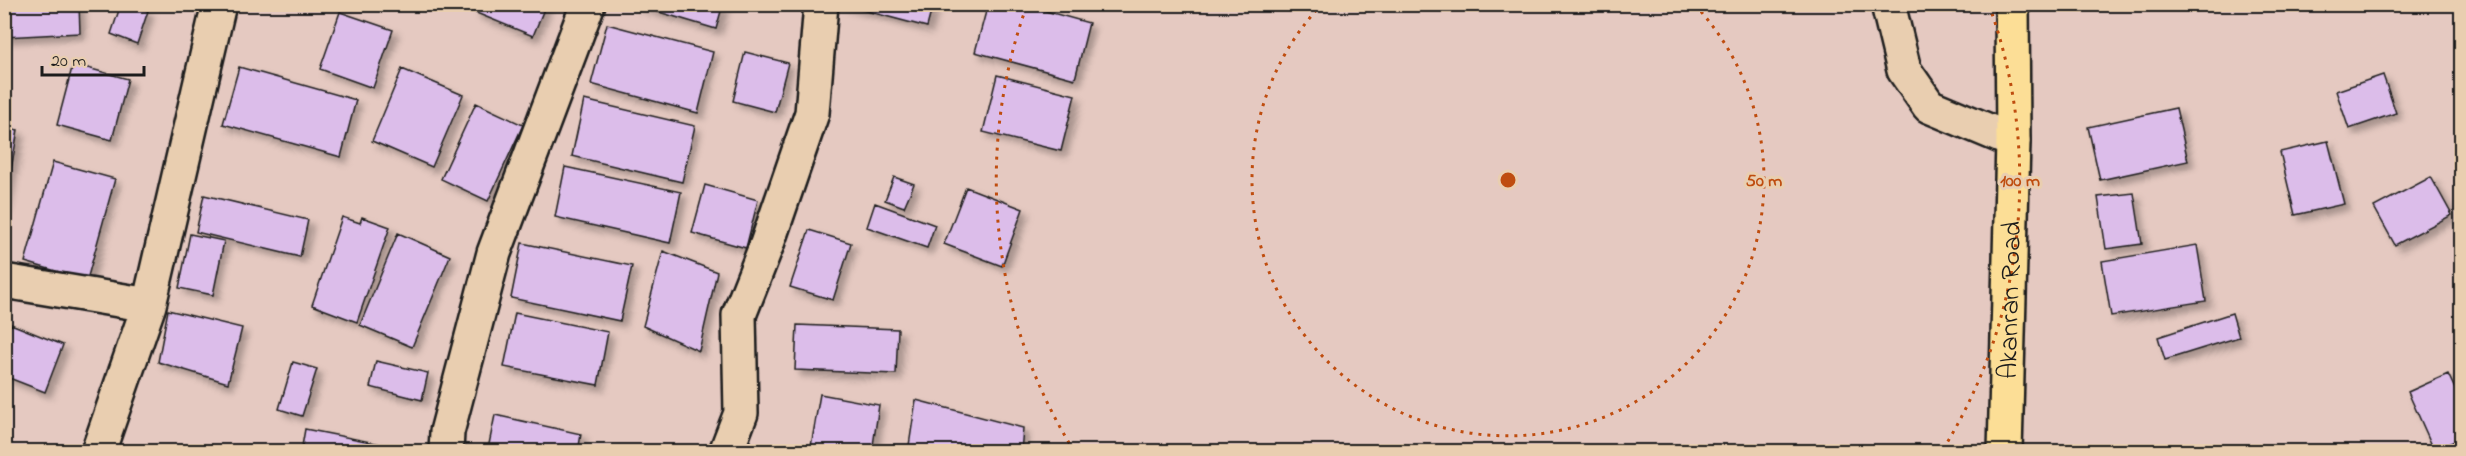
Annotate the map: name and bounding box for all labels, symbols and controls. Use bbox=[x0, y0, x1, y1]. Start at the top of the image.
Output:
scale bar bbox=[42, 39, 144, 77]
text: 20 m bbox=[51, 49, 86, 75]
text: 50 m bbox=[1746, 169, 1782, 195]
text: 100 m bbox=[2000, 169, 2040, 195]
centre of rings bbox=[1498, 170, 1518, 190]
street label: Akanran Road bbox=[1990, 221, 2033, 380]

